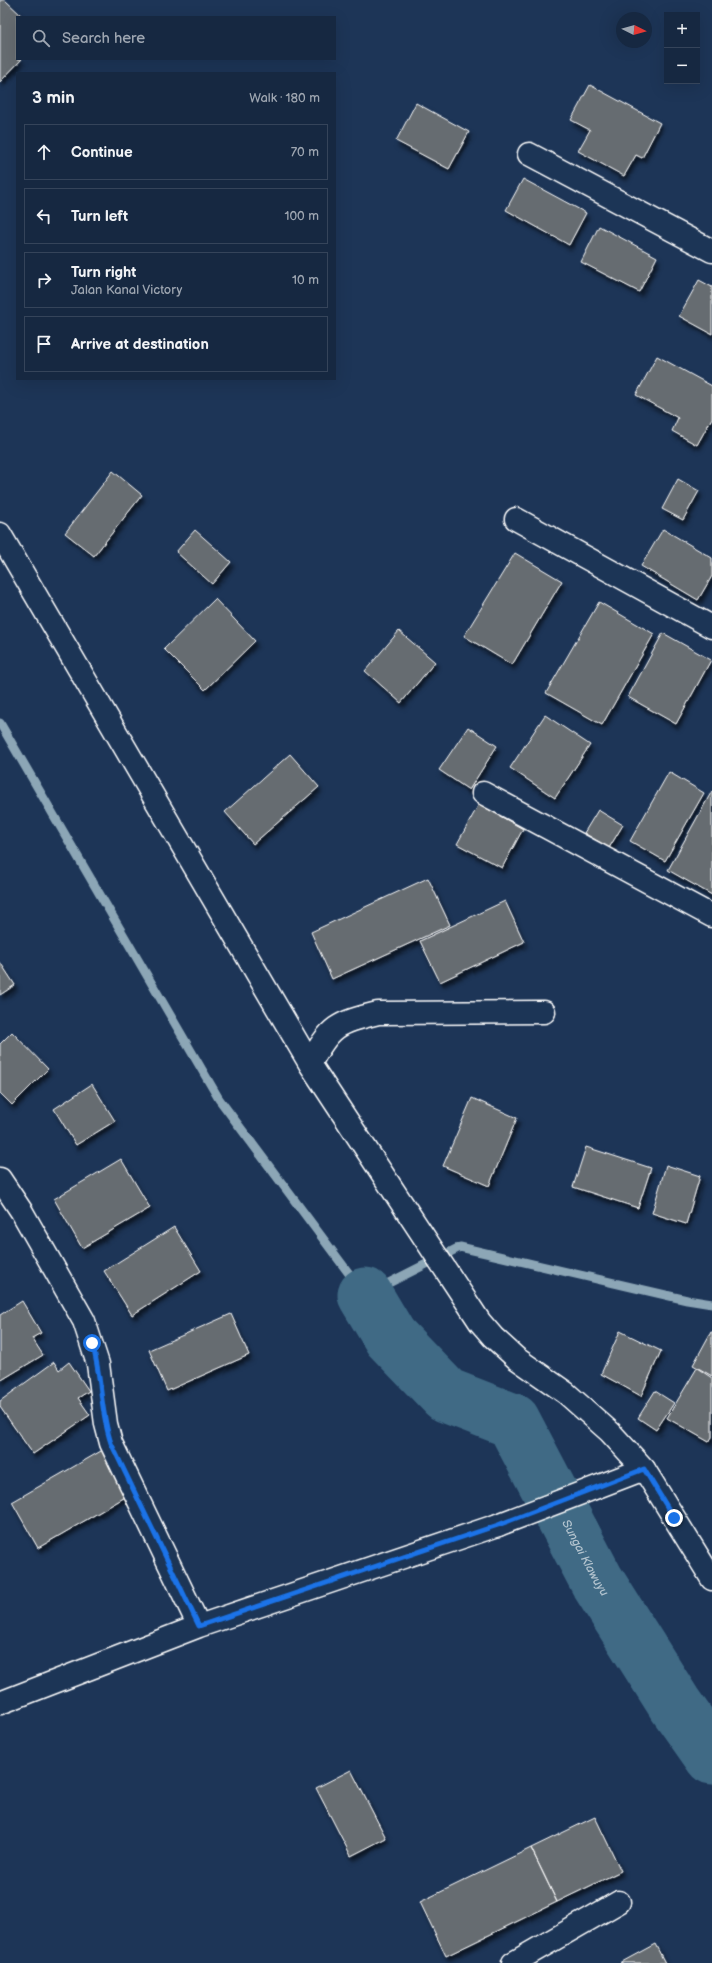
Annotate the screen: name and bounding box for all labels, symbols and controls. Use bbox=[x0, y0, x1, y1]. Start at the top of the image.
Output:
north arrow bbox=[616, 12, 652, 48]
map controls bbox=[664, 12, 700, 84]
button: + bbox=[664, 12, 700, 48]
search box bbox=[16, 16, 336, 60]
icon: search bbox=[30, 27, 52, 49]
text: Search here bbox=[62, 29, 145, 48]
button: − bbox=[664, 48, 700, 84]
text: 3 min bbox=[32, 88, 75, 108]
text: Walk · 180 m bbox=[249, 90, 320, 106]
icon: ahead bbox=[33, 141, 55, 163]
text: Continue bbox=[71, 143, 133, 162]
text: 70 m bbox=[291, 144, 319, 160]
icon: left bbox=[33, 205, 55, 227]
text: Turn left bbox=[71, 207, 128, 226]
text: 100 m bbox=[284, 208, 319, 224]
text: Turn right bbox=[71, 263, 136, 282]
icon: right bbox=[33, 269, 55, 291]
text: 10 m bbox=[292, 272, 319, 288]
text: Jalan Kanal Victory bbox=[71, 282, 182, 298]
icon: arrive bbox=[33, 333, 55, 355]
text: Arrive at destination bbox=[71, 335, 209, 354]
route start bbox=[83, 1334, 101, 1352]
route end bbox=[665, 1509, 683, 1527]
water label: Sungai Klawuyu bbox=[559, 1517, 612, 1599]

